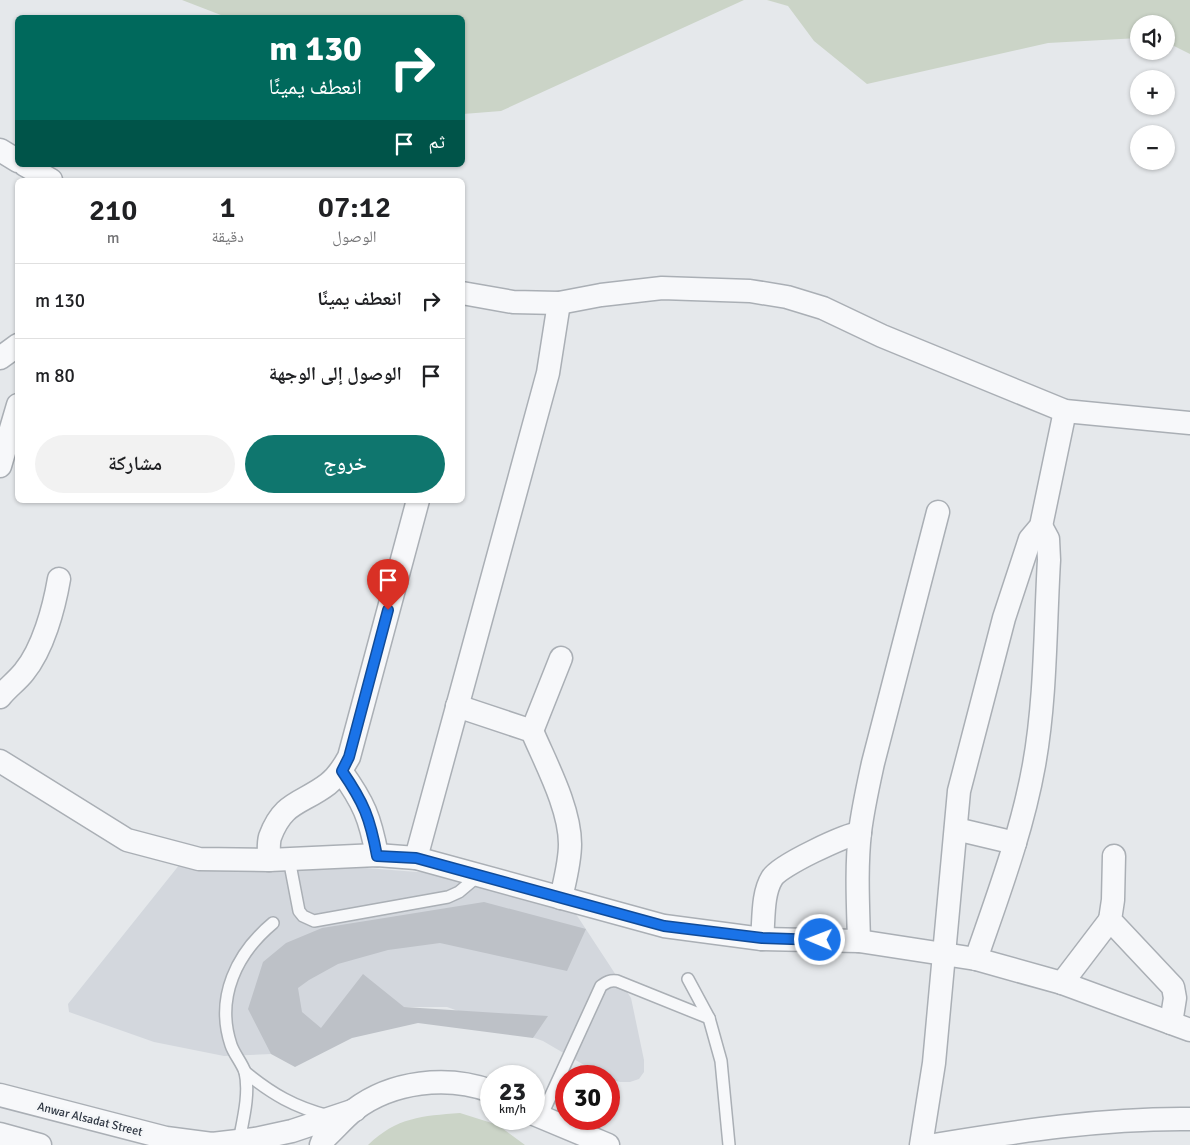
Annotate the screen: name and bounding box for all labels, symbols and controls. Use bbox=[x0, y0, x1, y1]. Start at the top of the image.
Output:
map controls bbox=[1130, 15, 1175, 170]
button: sound bbox=[1130, 15, 1175, 60]
text: 130 m bbox=[269, 27, 362, 70]
icon: right bbox=[380, 35, 445, 100]
button: + bbox=[1130, 70, 1175, 115]
text: انعطف يمينًا bbox=[268, 73, 362, 100]
button: − bbox=[1130, 125, 1175, 170]
icon: arrive bbox=[390, 130, 418, 158]
text: ثم bbox=[428, 130, 445, 154]
text: 1 bbox=[220, 189, 236, 226]
text: 07:12 bbox=[318, 189, 391, 226]
text: 210 bbox=[89, 192, 138, 229]
text: دقيقة bbox=[211, 227, 244, 247]
text: الوصول bbox=[332, 227, 377, 247]
text: m bbox=[107, 228, 120, 248]
text: انعطف يمينًا bbox=[317, 287, 402, 311]
icon: right bbox=[417, 287, 445, 315]
text: 130 m bbox=[35, 289, 85, 313]
text: الوصول إلى الوجهة bbox=[269, 362, 402, 386]
icon: arrive bbox=[417, 362, 445, 390]
text: 80 m bbox=[35, 364, 75, 388]
button: مشاركة bbox=[35, 435, 235, 493]
button: خروج bbox=[245, 435, 445, 493]
pin bbox=[367, 559, 409, 610]
icon: arrive bbox=[374, 566, 402, 594]
position arrow bbox=[793, 913, 845, 965]
speed limit sign: 30 bbox=[555, 1065, 620, 1130]
text: 23 bbox=[499, 1076, 526, 1107]
street label: Anwar Alsadat Street bbox=[36, 1099, 144, 1140]
text: km/h bbox=[499, 1102, 526, 1117]

